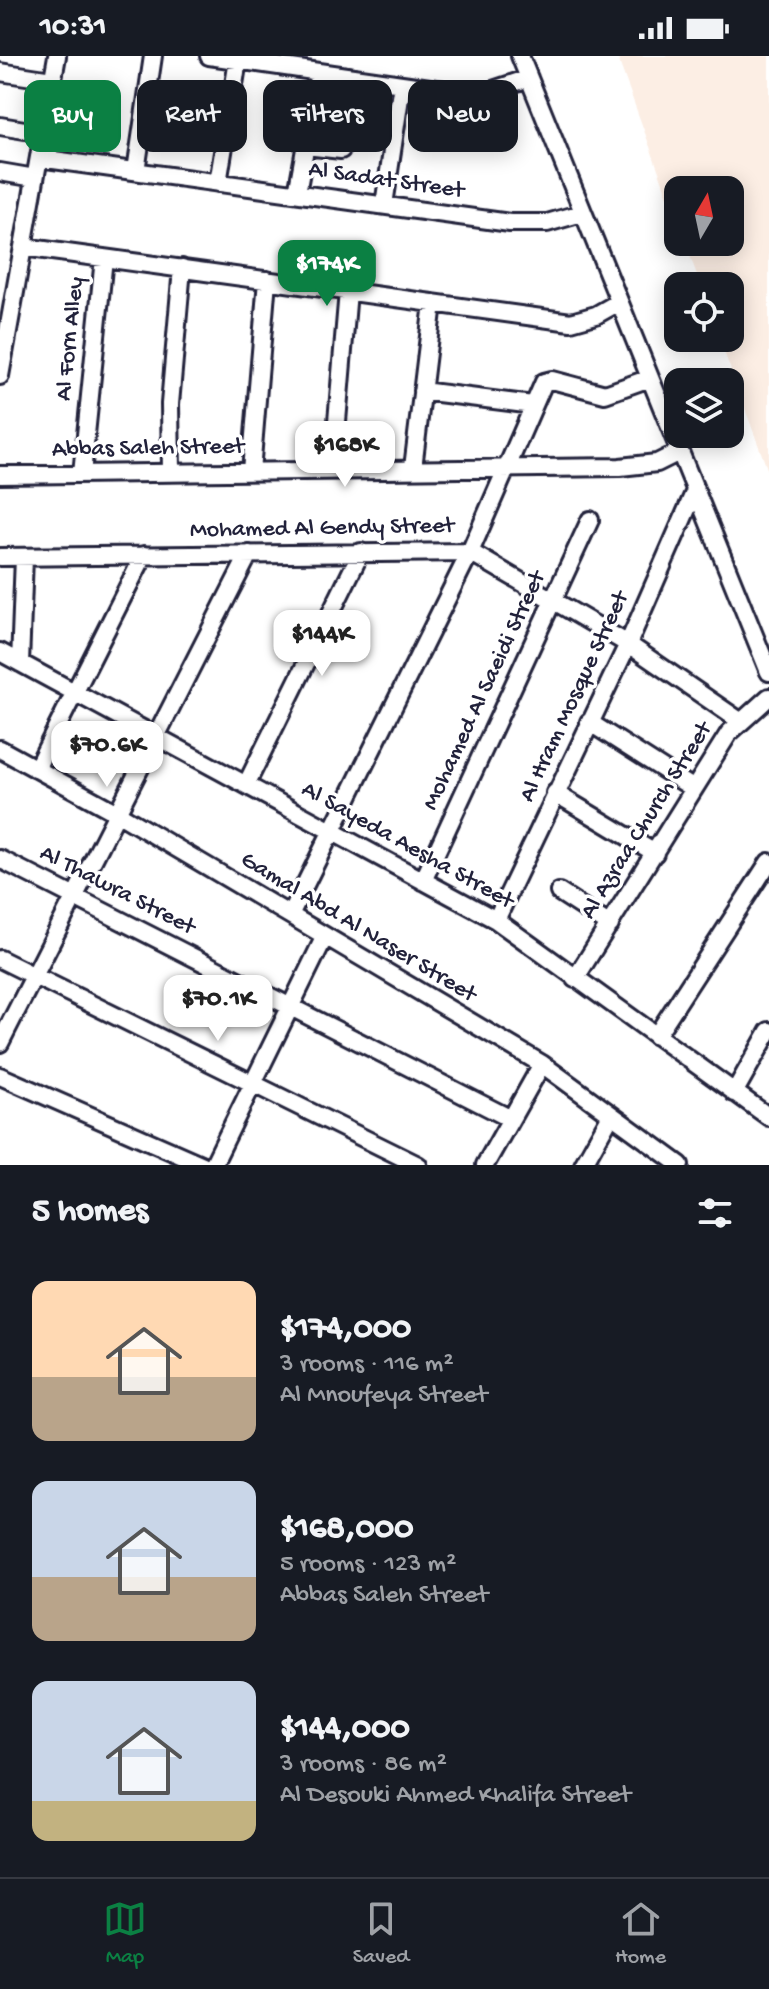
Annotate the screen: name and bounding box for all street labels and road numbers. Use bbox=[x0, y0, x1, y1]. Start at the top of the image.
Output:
street label: Al Sadat Street bbox=[307, 156, 468, 207]
street label: Al Forn Alley bbox=[50, 275, 92, 402]
street label: Abbas Saleh Street bbox=[52, 433, 246, 465]
street label: Mohamed Al Gendy Street bbox=[190, 512, 456, 546]
street label: Mohamed Al Saeidi Street bbox=[417, 565, 554, 815]
street label: Al Hram Mosque Street bbox=[513, 585, 637, 807]
street label: Al Azraa Church Street bbox=[575, 715, 721, 925]
street label: Al Sayeda Aesha Street bbox=[296, 776, 520, 917]
street label: Al Thawra Street bbox=[34, 839, 202, 944]
street label: Gamal Abd Al Naser Street bbox=[235, 846, 483, 1011]

